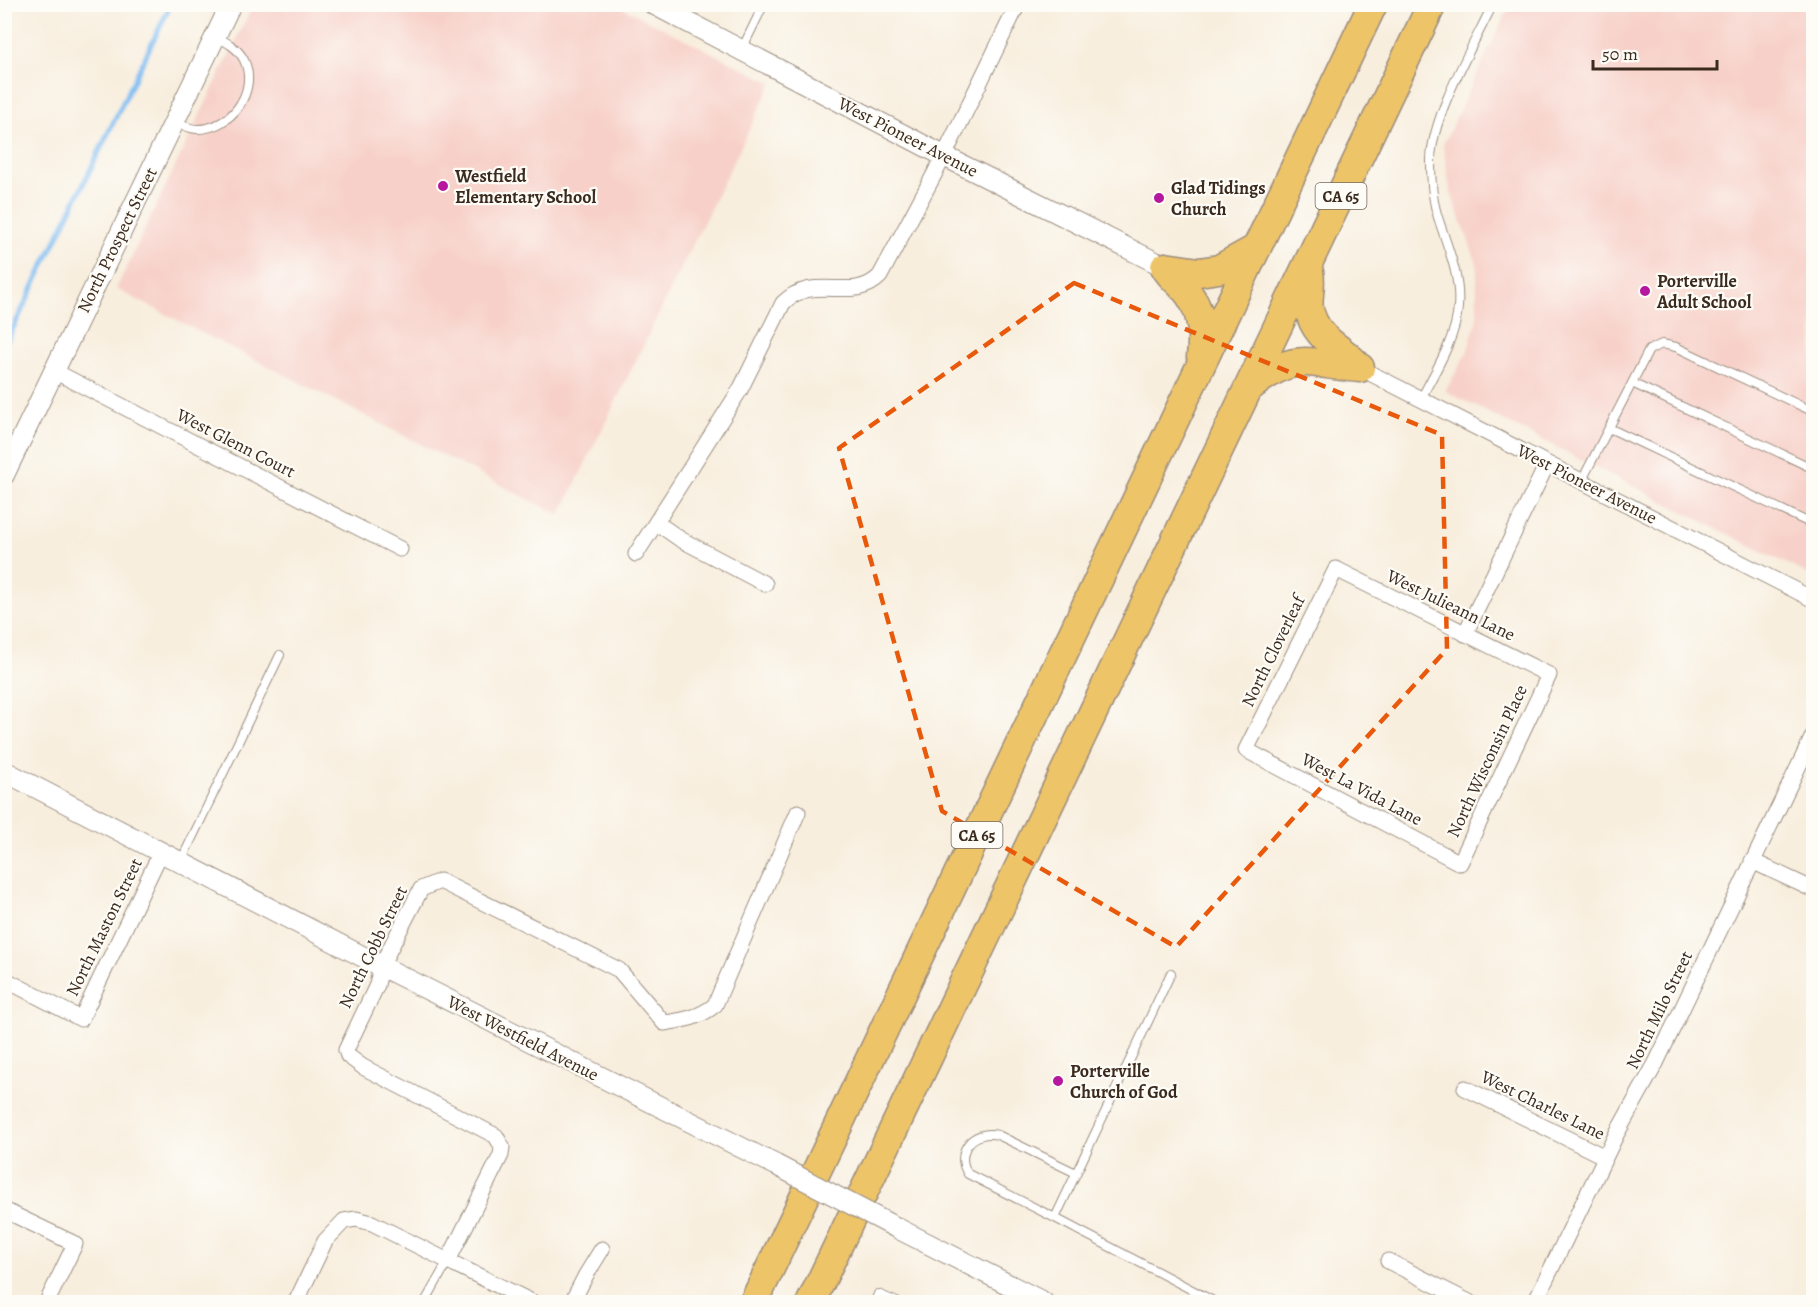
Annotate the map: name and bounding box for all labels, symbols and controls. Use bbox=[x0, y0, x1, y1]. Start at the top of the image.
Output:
scale bar bbox=[1593, 33, 1718, 71]
text: 50 m bbox=[1602, 42, 1638, 66]
street label: West Pioneer Avenue bbox=[833, 91, 982, 183]
street label: North Prospect Street bbox=[71, 163, 163, 317]
place label: Westfield Elementary School bbox=[454, 164, 597, 209]
place label: Glad Tidings Church bbox=[1171, 176, 1266, 221]
marker: Westfield Elementary School bbox=[436, 179, 450, 193]
road number: CA 65 bbox=[1316, 183, 1366, 209]
marker: Glad Tidings Church bbox=[1152, 191, 1166, 205]
place label: Porterville Adult School bbox=[1656, 269, 1752, 314]
marker: Porterville Adult School bbox=[1638, 284, 1652, 298]
street label: West Glenn Court bbox=[172, 402, 300, 483]
street label: West Pioneer Avenue bbox=[1512, 438, 1661, 530]
street label: West Julieann Lane bbox=[1382, 563, 1519, 646]
street label: North Cloverleaf bbox=[1236, 588, 1312, 711]
street label: North Wisconsin Place bbox=[1441, 681, 1533, 841]
street label: West La Vida Lane bbox=[1296, 747, 1427, 831]
road number: CA 65 bbox=[952, 822, 1002, 848]
street label: North Maston Street bbox=[60, 854, 148, 1000]
street label: North Cobb Street bbox=[333, 882, 413, 1012]
street label: North Milo Street bbox=[1620, 947, 1698, 1073]
street label: West Westfield Avenue bbox=[442, 989, 603, 1087]
place label: Porterville Church of God bbox=[1070, 1059, 1178, 1104]
street label: West Charles Lane bbox=[1476, 1064, 1609, 1145]
marker: Porterville Church of God bbox=[1051, 1074, 1065, 1088]

